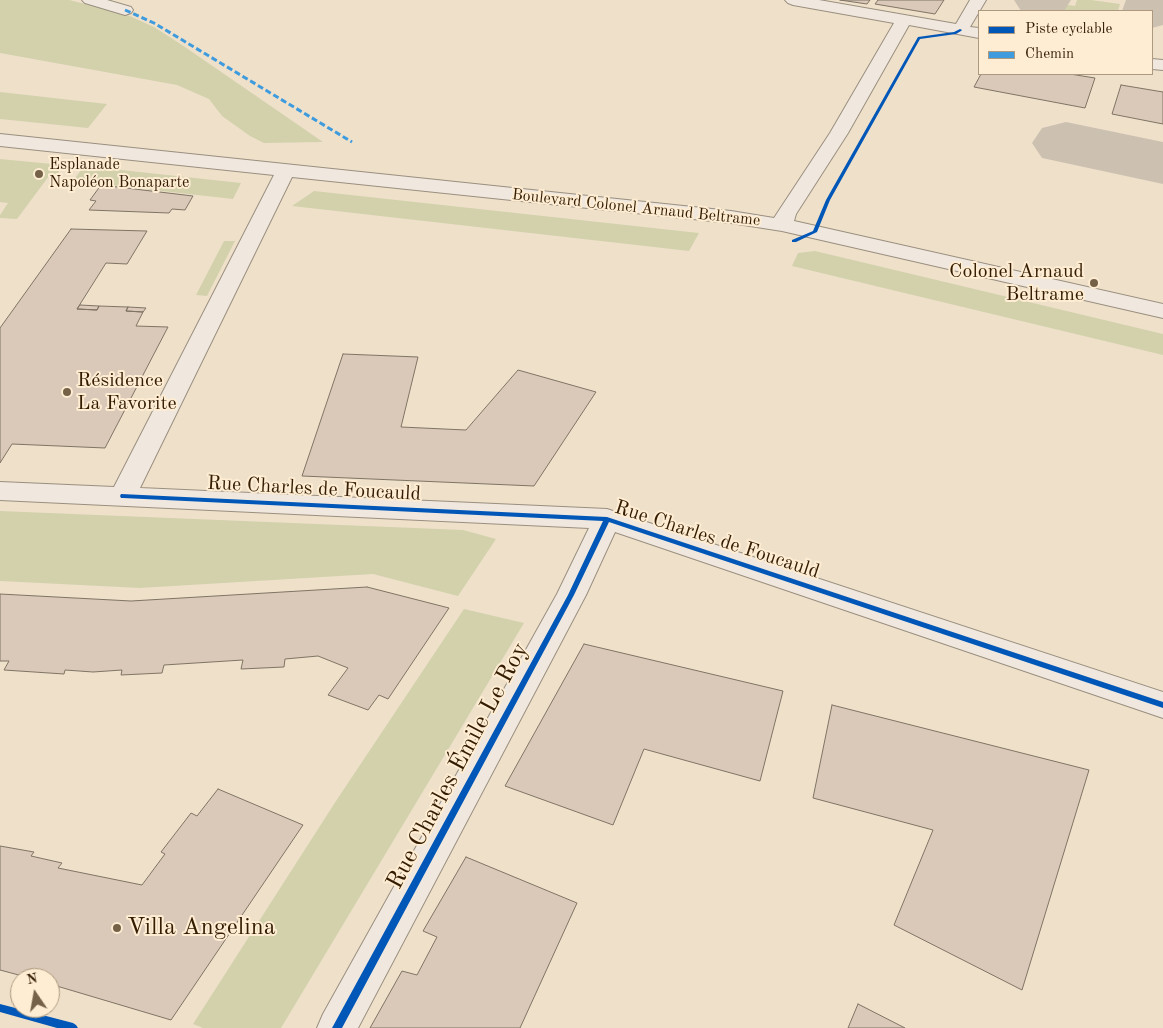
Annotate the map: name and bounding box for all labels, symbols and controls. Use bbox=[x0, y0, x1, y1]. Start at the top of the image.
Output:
legend bbox=[978, 10, 1153, 75]
text: Piste cyclable bbox=[1025, 22, 1113, 37]
text: Chemin bbox=[1025, 47, 1074, 62]
place label: Esplanade Napoléon Bonaparte bbox=[49, 155, 189, 193]
marker: Esplanade Napoléon Bonaparte bbox=[33, 168, 45, 180]
street label: Boulevard Colonel Arnaud Beltrame bbox=[511, 185, 761, 231]
place label: Colonel Arnaud Beltrame bbox=[949, 260, 1084, 307]
marker: Colonel Arnaud Beltrame bbox=[1088, 277, 1100, 289]
place label: Résidence La Favorite bbox=[77, 369, 177, 416]
marker: Résidence La Favorite bbox=[61, 386, 73, 398]
street label: Rue Charles de Foucauld bbox=[206, 471, 422, 507]
street label: Rue Charles de Foucauld bbox=[611, 496, 823, 584]
street label: Rue Charles Émile Le Roy bbox=[381, 638, 535, 894]
place label: Villa Angelina bbox=[127, 914, 276, 942]
marker: Villa Angelina bbox=[111, 922, 123, 934]
north arrow bbox=[10, 968, 60, 1018]
text: N bbox=[25, 971, 39, 987]

